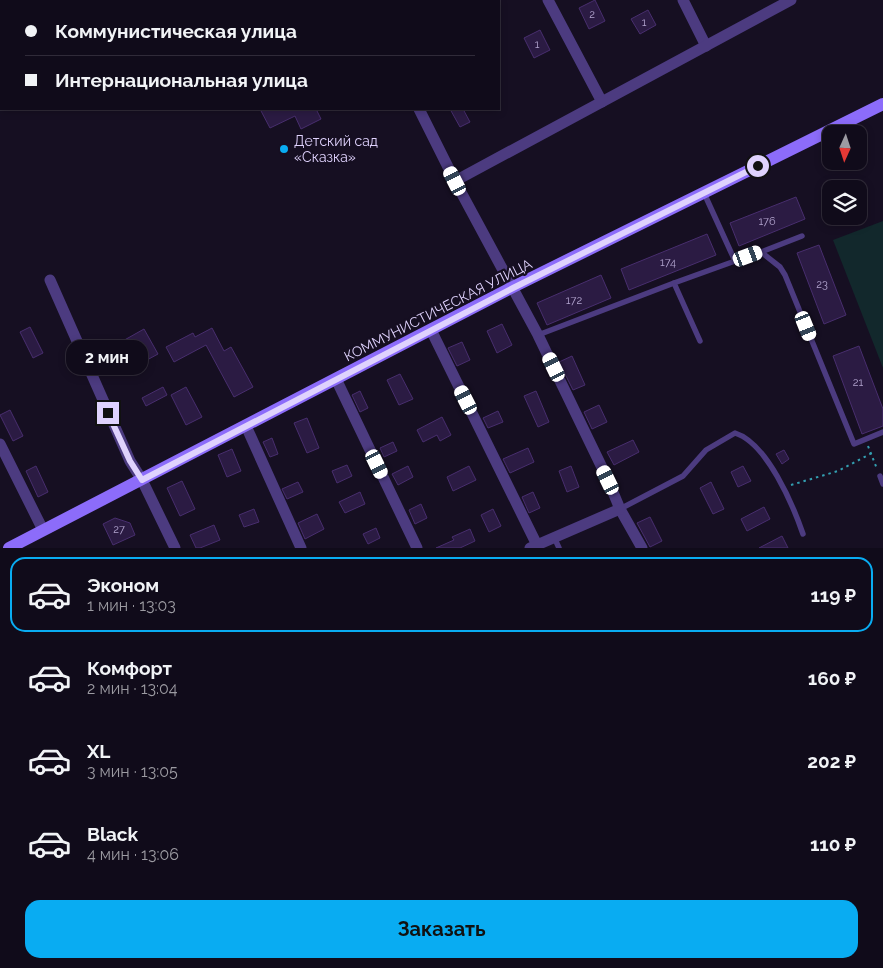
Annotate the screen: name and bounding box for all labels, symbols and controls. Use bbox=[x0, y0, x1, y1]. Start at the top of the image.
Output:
house number: 2 bbox=[589, 8, 595, 21]
house number: 1 bbox=[642, 16, 647, 29]
text: Коммунистическая улица bbox=[55, 20, 297, 42]
house number: 1 bbox=[535, 38, 540, 51]
text: Интернациональная улица bbox=[55, 69, 308, 91]
north arrow bbox=[822, 125, 868, 170]
map controls bbox=[822, 125, 867, 225]
place label: Детский сад «Сказка» bbox=[294, 133, 378, 165]
marker: Детский сад «Сказка» bbox=[278, 143, 290, 155]
route start bbox=[747, 155, 769, 177]
car bbox=[441, 164, 468, 198]
button: layers bbox=[822, 180, 867, 225]
house number: 176 bbox=[758, 215, 776, 228]
car bbox=[731, 244, 764, 268]
street label: КОММУНИСТИЧЕСКАЯ УЛИЦА bbox=[341, 255, 535, 364]
house number: 174 bbox=[660, 256, 676, 269]
house number: 23 bbox=[816, 278, 828, 291]
house number: 172 bbox=[566, 294, 582, 307]
car bbox=[793, 309, 818, 343]
callout: 2 мин bbox=[67, 340, 149, 376]
text: 2 мин bbox=[85, 348, 129, 367]
car bbox=[540, 350, 567, 384]
house number: 21 bbox=[853, 376, 864, 389]
car bbox=[452, 383, 479, 417]
route end bbox=[97, 402, 119, 424]
car bbox=[363, 447, 390, 481]
car bbox=[594, 463, 621, 497]
house number: 27 bbox=[113, 523, 125, 536]
icon: car bbox=[27, 572, 72, 617]
text: Эконом bbox=[87, 574, 159, 596]
text: 119 ₽ bbox=[810, 584, 856, 606]
text: 1 мин · 13:03 bbox=[87, 596, 176, 615]
icon: car bbox=[27, 655, 72, 700]
text: Комфорт bbox=[87, 657, 172, 679]
text: 160 ₽ bbox=[808, 667, 856, 689]
text: 2 мин · 13:04 bbox=[87, 679, 178, 698]
icon: car bbox=[27, 738, 72, 783]
text: XL bbox=[87, 740, 110, 762]
text: 202 ₽ bbox=[807, 750, 856, 772]
text: 3 мин · 13:05 bbox=[87, 762, 178, 781]
icon: car bbox=[27, 821, 72, 866]
text: Black bbox=[87, 823, 138, 845]
text: 110 ₽ bbox=[810, 833, 856, 855]
text: 4 мин · 13:06 bbox=[87, 845, 179, 864]
button: Заказать bbox=[25, 900, 858, 958]

